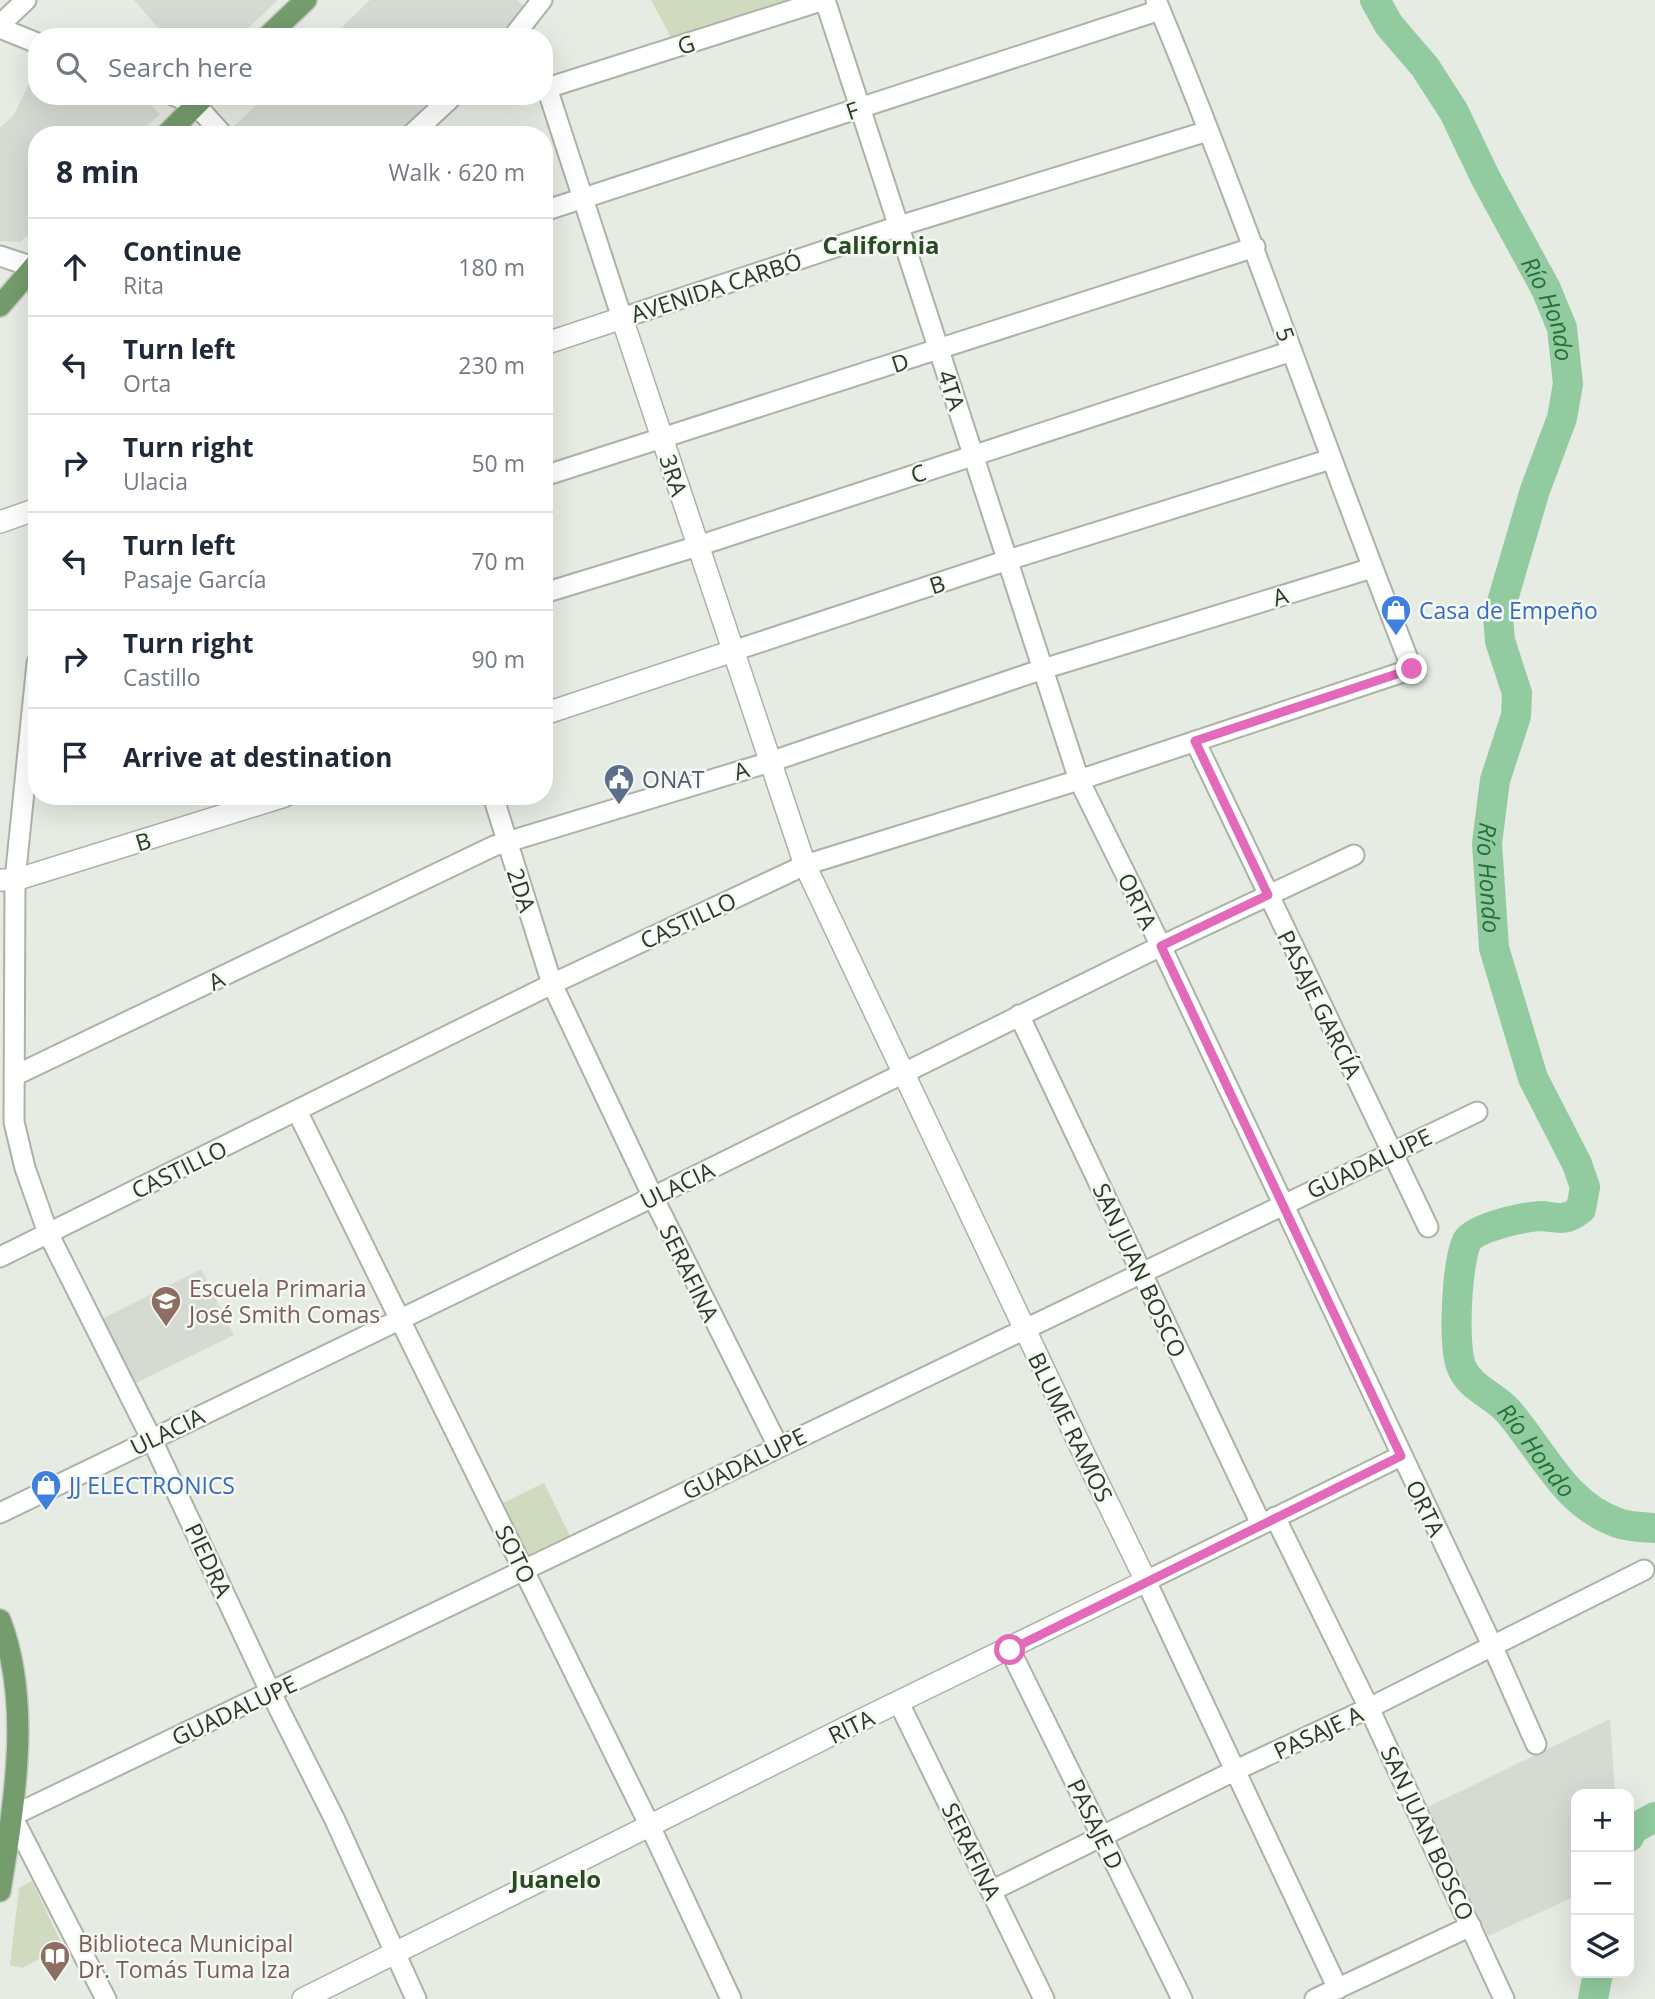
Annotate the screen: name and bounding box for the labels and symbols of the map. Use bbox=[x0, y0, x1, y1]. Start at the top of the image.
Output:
street label: G bbox=[673, 26, 699, 62]
street label: F bbox=[841, 93, 863, 127]
district label: California bbox=[822, 228, 940, 261]
street label: AVENIDA CARBÓ bbox=[626, 244, 806, 330]
water label: Río Hondo bbox=[1515, 250, 1582, 363]
street label: 5 bbox=[1269, 322, 1303, 346]
street label: D bbox=[887, 344, 913, 380]
street label: 4TA bbox=[931, 366, 974, 415]
street label: 3RA bbox=[652, 450, 696, 500]
street label: C bbox=[906, 456, 930, 490]
street label: B bbox=[925, 566, 949, 602]
street label: A bbox=[1268, 578, 1292, 613]
shop icon: Casa de Empeño bbox=[1379, 593, 1413, 637]
place label: Casa de Empeño bbox=[1419, 594, 1598, 626]
route end bbox=[1396, 653, 1427, 684]
street label: A bbox=[729, 752, 753, 787]
public building icon: ONAT bbox=[602, 762, 636, 806]
place label: ONAT bbox=[642, 763, 705, 795]
water label: Río Hondo bbox=[1470, 821, 1509, 934]
street label: B bbox=[131, 824, 155, 858]
street label: 2DA bbox=[500, 864, 544, 916]
street label: ORTA bbox=[1111, 867, 1166, 935]
street label: CASTILLO bbox=[635, 884, 741, 956]
street label: PASAJE GARCÍA bbox=[1270, 924, 1370, 1084]
street label: A bbox=[202, 962, 230, 998]
street label: GUADALUPE bbox=[1301, 1120, 1437, 1206]
street label: CASTILLO bbox=[126, 1132, 232, 1206]
street label: ULACIA bbox=[635, 1153, 720, 1217]
street label: SAN JUAN BOSCO bbox=[1086, 1178, 1194, 1362]
street label: SERAFINA bbox=[653, 1219, 727, 1327]
place label: Escuela Primaria José Smith Comas bbox=[187, 1272, 380, 1330]
school or university icon: Escuela Primaria José Smith Comas bbox=[149, 1284, 183, 1328]
street label: BLUME RAMOS bbox=[1021, 1347, 1121, 1507]
water label: Río Hondo bbox=[1491, 1395, 1584, 1504]
street label: ULACIA bbox=[125, 1399, 210, 1463]
street label: GUADALUPE bbox=[676, 1419, 812, 1507]
shop icon: JJ ELECTRONICS bbox=[29, 1468, 63, 1512]
place label: JJ ELECTRONICS bbox=[67, 1469, 235, 1501]
street label: ORTA bbox=[1399, 1474, 1454, 1542]
street label: PIEDRA bbox=[178, 1518, 240, 1603]
street label: SOTO bbox=[488, 1520, 544, 1588]
route start bbox=[994, 1634, 1025, 1665]
street label: GUADALUPE bbox=[166, 1667, 302, 1753]
street label: PASAJE A bbox=[1268, 1697, 1368, 1767]
street label: RITA bbox=[822, 1701, 880, 1751]
street label: SAN JUAN BOSCO bbox=[1374, 1741, 1482, 1925]
street label: PASAJE D bbox=[1060, 1773, 1132, 1875]
street label: SERAFINA bbox=[935, 1797, 1009, 1905]
district label: Juanelo bbox=[509, 1862, 601, 1895]
place label: Biblioteca Municipal Dr. Tomás Tuma Iza bbox=[78, 1927, 293, 1985]
library icon: Biblioteca Municipal Dr. Tomás Tuma Iza bbox=[38, 1939, 72, 1983]

